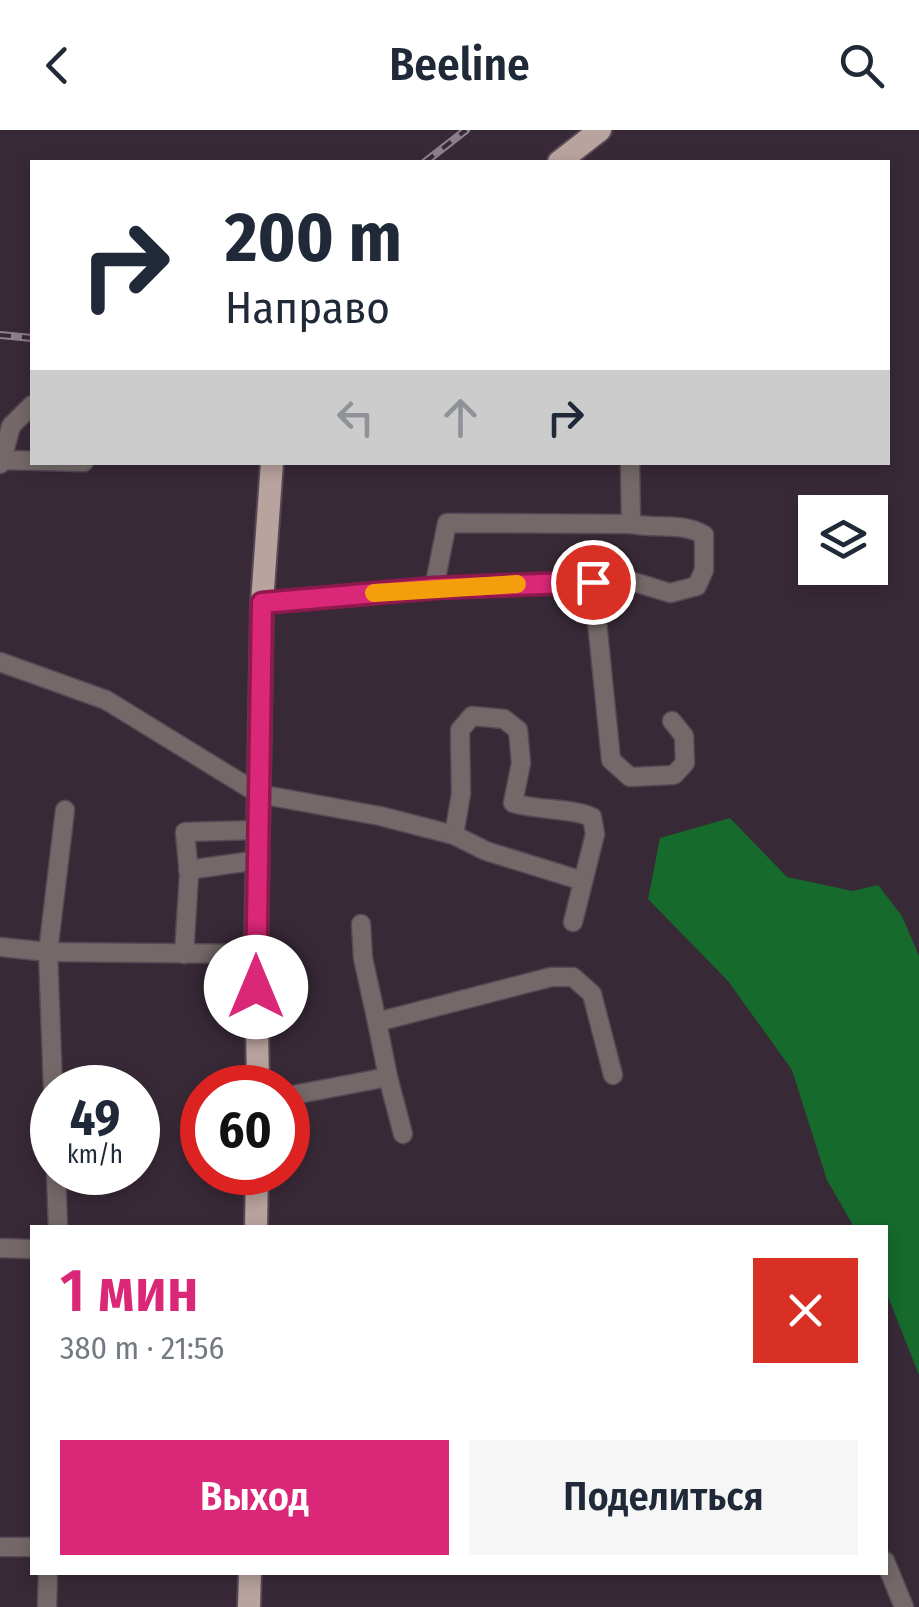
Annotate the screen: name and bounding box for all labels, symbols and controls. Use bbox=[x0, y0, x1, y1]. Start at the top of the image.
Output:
icon: back bbox=[30, 38, 85, 93]
text: Beeline bbox=[389, 38, 530, 92]
icon: search bbox=[834, 38, 889, 93]
text: 200 m bbox=[225, 196, 402, 280]
icon: right bbox=[60, 200, 190, 330]
text: Направо bbox=[225, 281, 390, 335]
icon: left bbox=[328, 390, 383, 445]
icon: ahead bbox=[433, 390, 488, 445]
icon: right bbox=[538, 390, 593, 445]
map controls bbox=[798, 495, 888, 585]
button: layers bbox=[798, 495, 888, 585]
pin bbox=[551, 540, 636, 625]
icon: arrive bbox=[566, 555, 621, 610]
position arrow bbox=[204, 935, 308, 1039]
speed limit sign: 60 bbox=[180, 1065, 310, 1195]
text: 49 bbox=[70, 1088, 120, 1148]
text: km/h bbox=[67, 1140, 123, 1170]
text: 1 мин bbox=[60, 1255, 199, 1327]
button: close bbox=[753, 1258, 858, 1363]
text: 380 m · 21:56 bbox=[60, 1329, 224, 1367]
button: Выход bbox=[60, 1440, 449, 1555]
button: Поделиться bbox=[469, 1440, 858, 1555]

